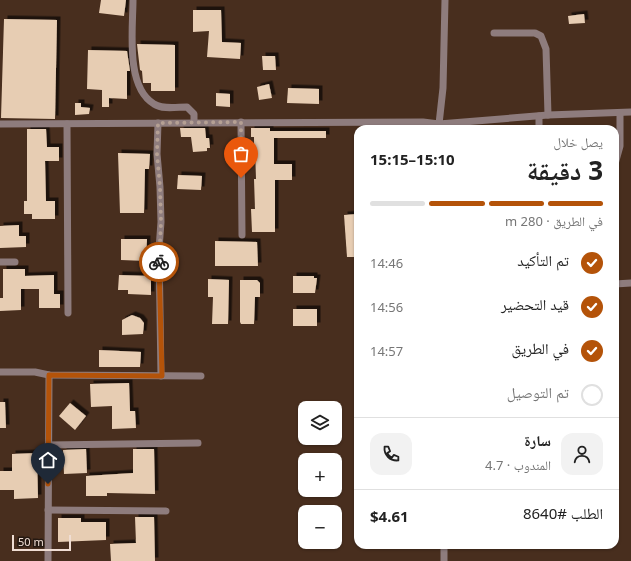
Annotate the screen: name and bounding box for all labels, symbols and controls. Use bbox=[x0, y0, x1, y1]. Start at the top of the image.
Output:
text: يصل خلال bbox=[553, 133, 603, 151]
pin bbox=[224, 137, 258, 178]
icon: bag bbox=[230, 143, 252, 165]
text: 15:10–15:15 bbox=[370, 149, 455, 169]
text: 3 دقيقة bbox=[527, 152, 603, 188]
text: في الطريق · 280 m bbox=[505, 212, 603, 230]
courier bbox=[139, 242, 179, 282]
text: تم التأكيد bbox=[517, 250, 569, 270]
icon: bike bbox=[148, 251, 170, 273]
icon: check bbox=[581, 252, 603, 274]
text: 14:46 bbox=[370, 254, 403, 272]
text: قيد التحضير bbox=[501, 294, 569, 314]
icon: check bbox=[581, 296, 603, 318]
text: 14:56 bbox=[370, 298, 403, 316]
text: في الطريق bbox=[511, 338, 569, 358]
icon: check bbox=[581, 340, 603, 362]
text: 14:57 bbox=[370, 342, 403, 360]
text: تم التوصيل bbox=[507, 382, 569, 402]
map controls bbox=[298, 401, 342, 549]
button: layers bbox=[298, 401, 342, 445]
text: سارة bbox=[524, 430, 551, 450]
button: phone bbox=[370, 433, 412, 475]
button: person bbox=[561, 433, 603, 475]
pin bbox=[31, 443, 65, 484]
icon: home bbox=[37, 449, 59, 471]
button: + bbox=[298, 453, 342, 497]
text: المندوب · 4.7 bbox=[485, 456, 551, 474]
text: الطلب #8640 bbox=[523, 503, 603, 523]
button: − bbox=[298, 505, 342, 549]
text: $4.61 bbox=[370, 506, 409, 526]
scale bar bbox=[12, 533, 71, 552]
text: 50 m bbox=[18, 534, 44, 549]

